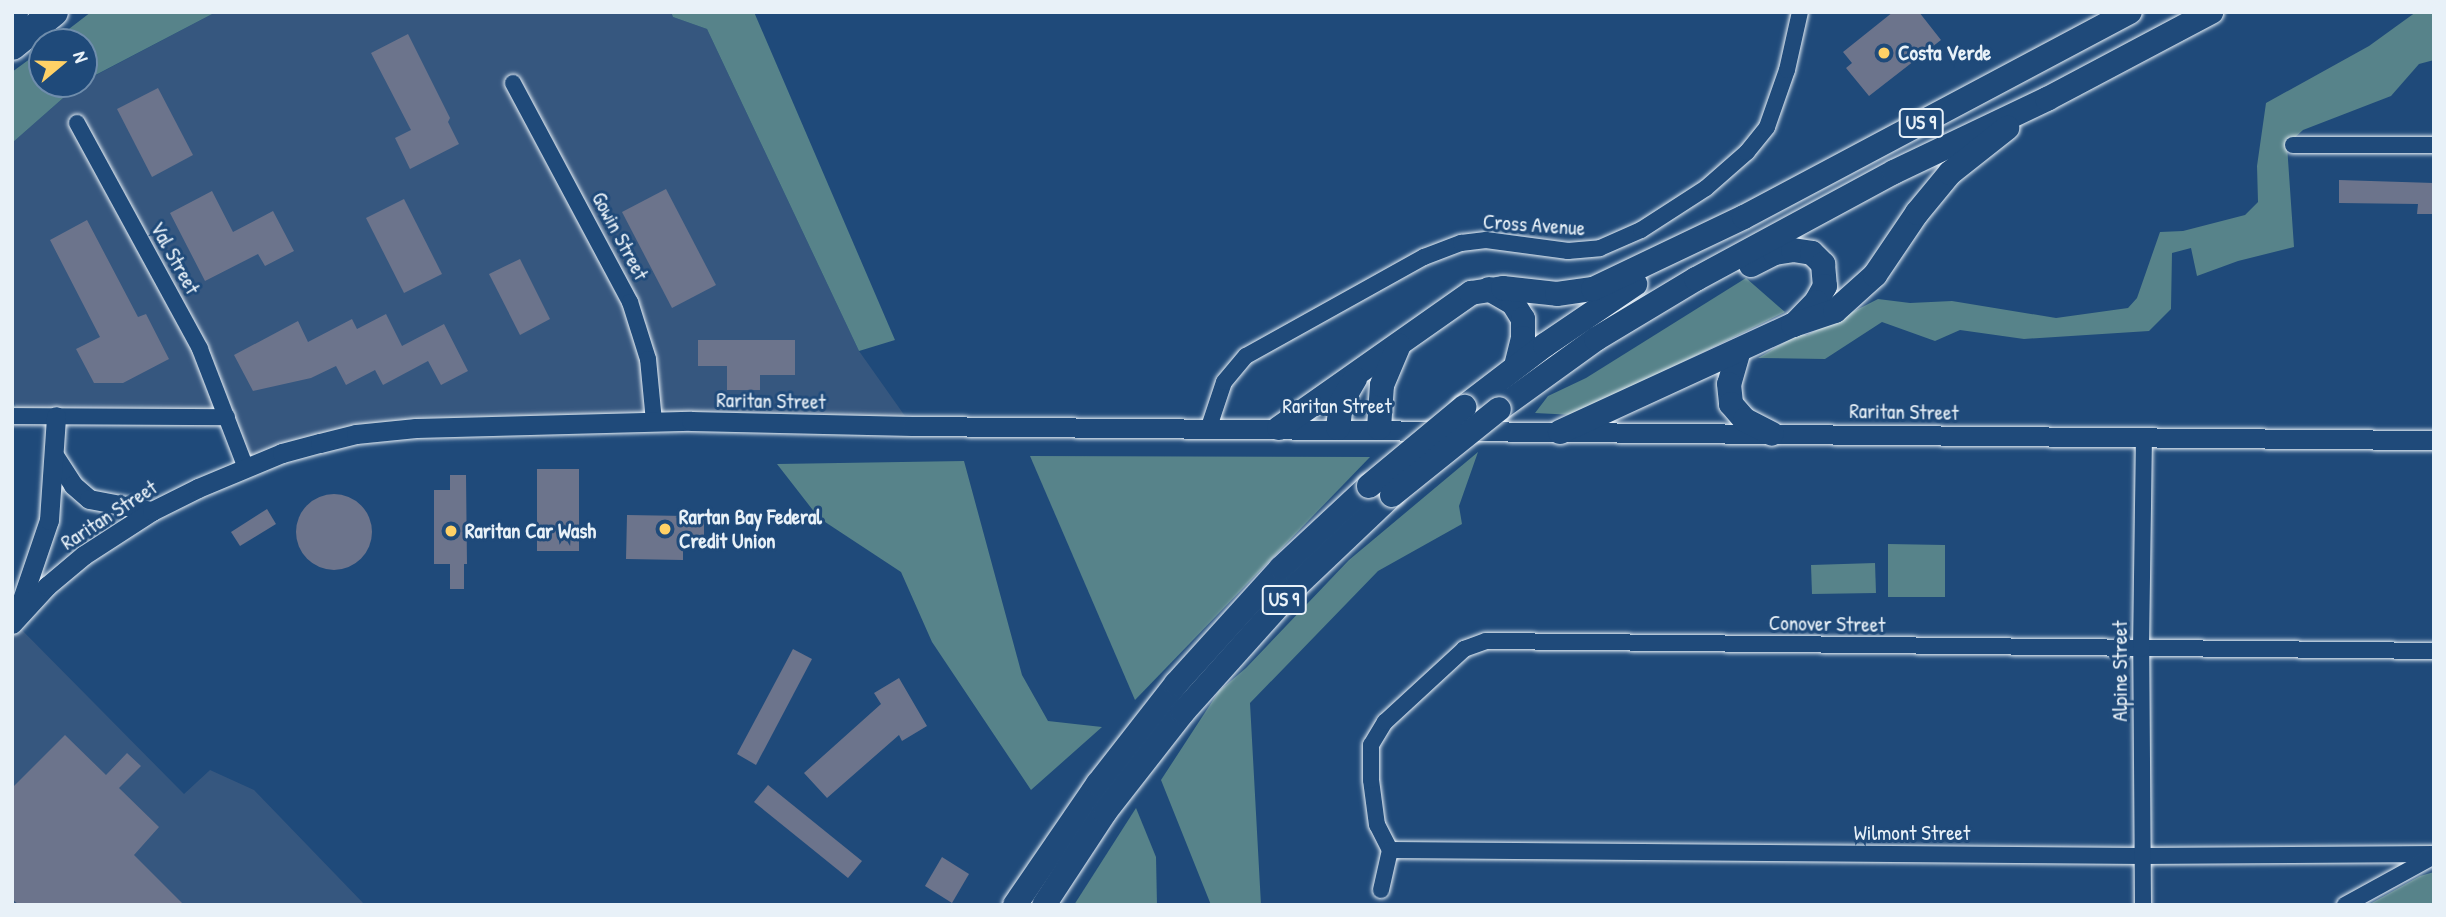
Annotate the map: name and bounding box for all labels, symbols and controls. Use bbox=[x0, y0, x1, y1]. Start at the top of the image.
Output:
north arrow bbox=[28, 28, 98, 98]
place label: Costa Verde bbox=[1898, 40, 1991, 66]
marker: Costa Verde bbox=[1876, 45, 1892, 61]
text: N bbox=[67, 48, 95, 66]
road number: US 9 bbox=[1898, 108, 1944, 139]
street label: Gowin Street bbox=[586, 188, 654, 284]
street label: Cross Avenue bbox=[1482, 209, 1586, 241]
street label: Val Street bbox=[145, 217, 205, 299]
street label: Raritan Street bbox=[716, 387, 826, 415]
street label: Raritan Street bbox=[1282, 393, 1392, 419]
street label: Raritan Street bbox=[1849, 398, 1959, 426]
street label: Raritan Street bbox=[56, 475, 162, 555]
place label: Rartan Bay Federal Credit Union bbox=[679, 504, 822, 554]
place label: Raritan Car Wash bbox=[465, 518, 596, 544]
marker: Rartan Bay Federal Credit Union bbox=[657, 521, 673, 537]
marker: Raritan Car Wash bbox=[443, 523, 459, 539]
road number: US 9 bbox=[1261, 584, 1307, 615]
street label: Conover Street bbox=[1769, 610, 1885, 638]
street label: Alpine Street bbox=[2107, 620, 2133, 722]
street label: Wilmont Street bbox=[1854, 820, 1970, 846]

